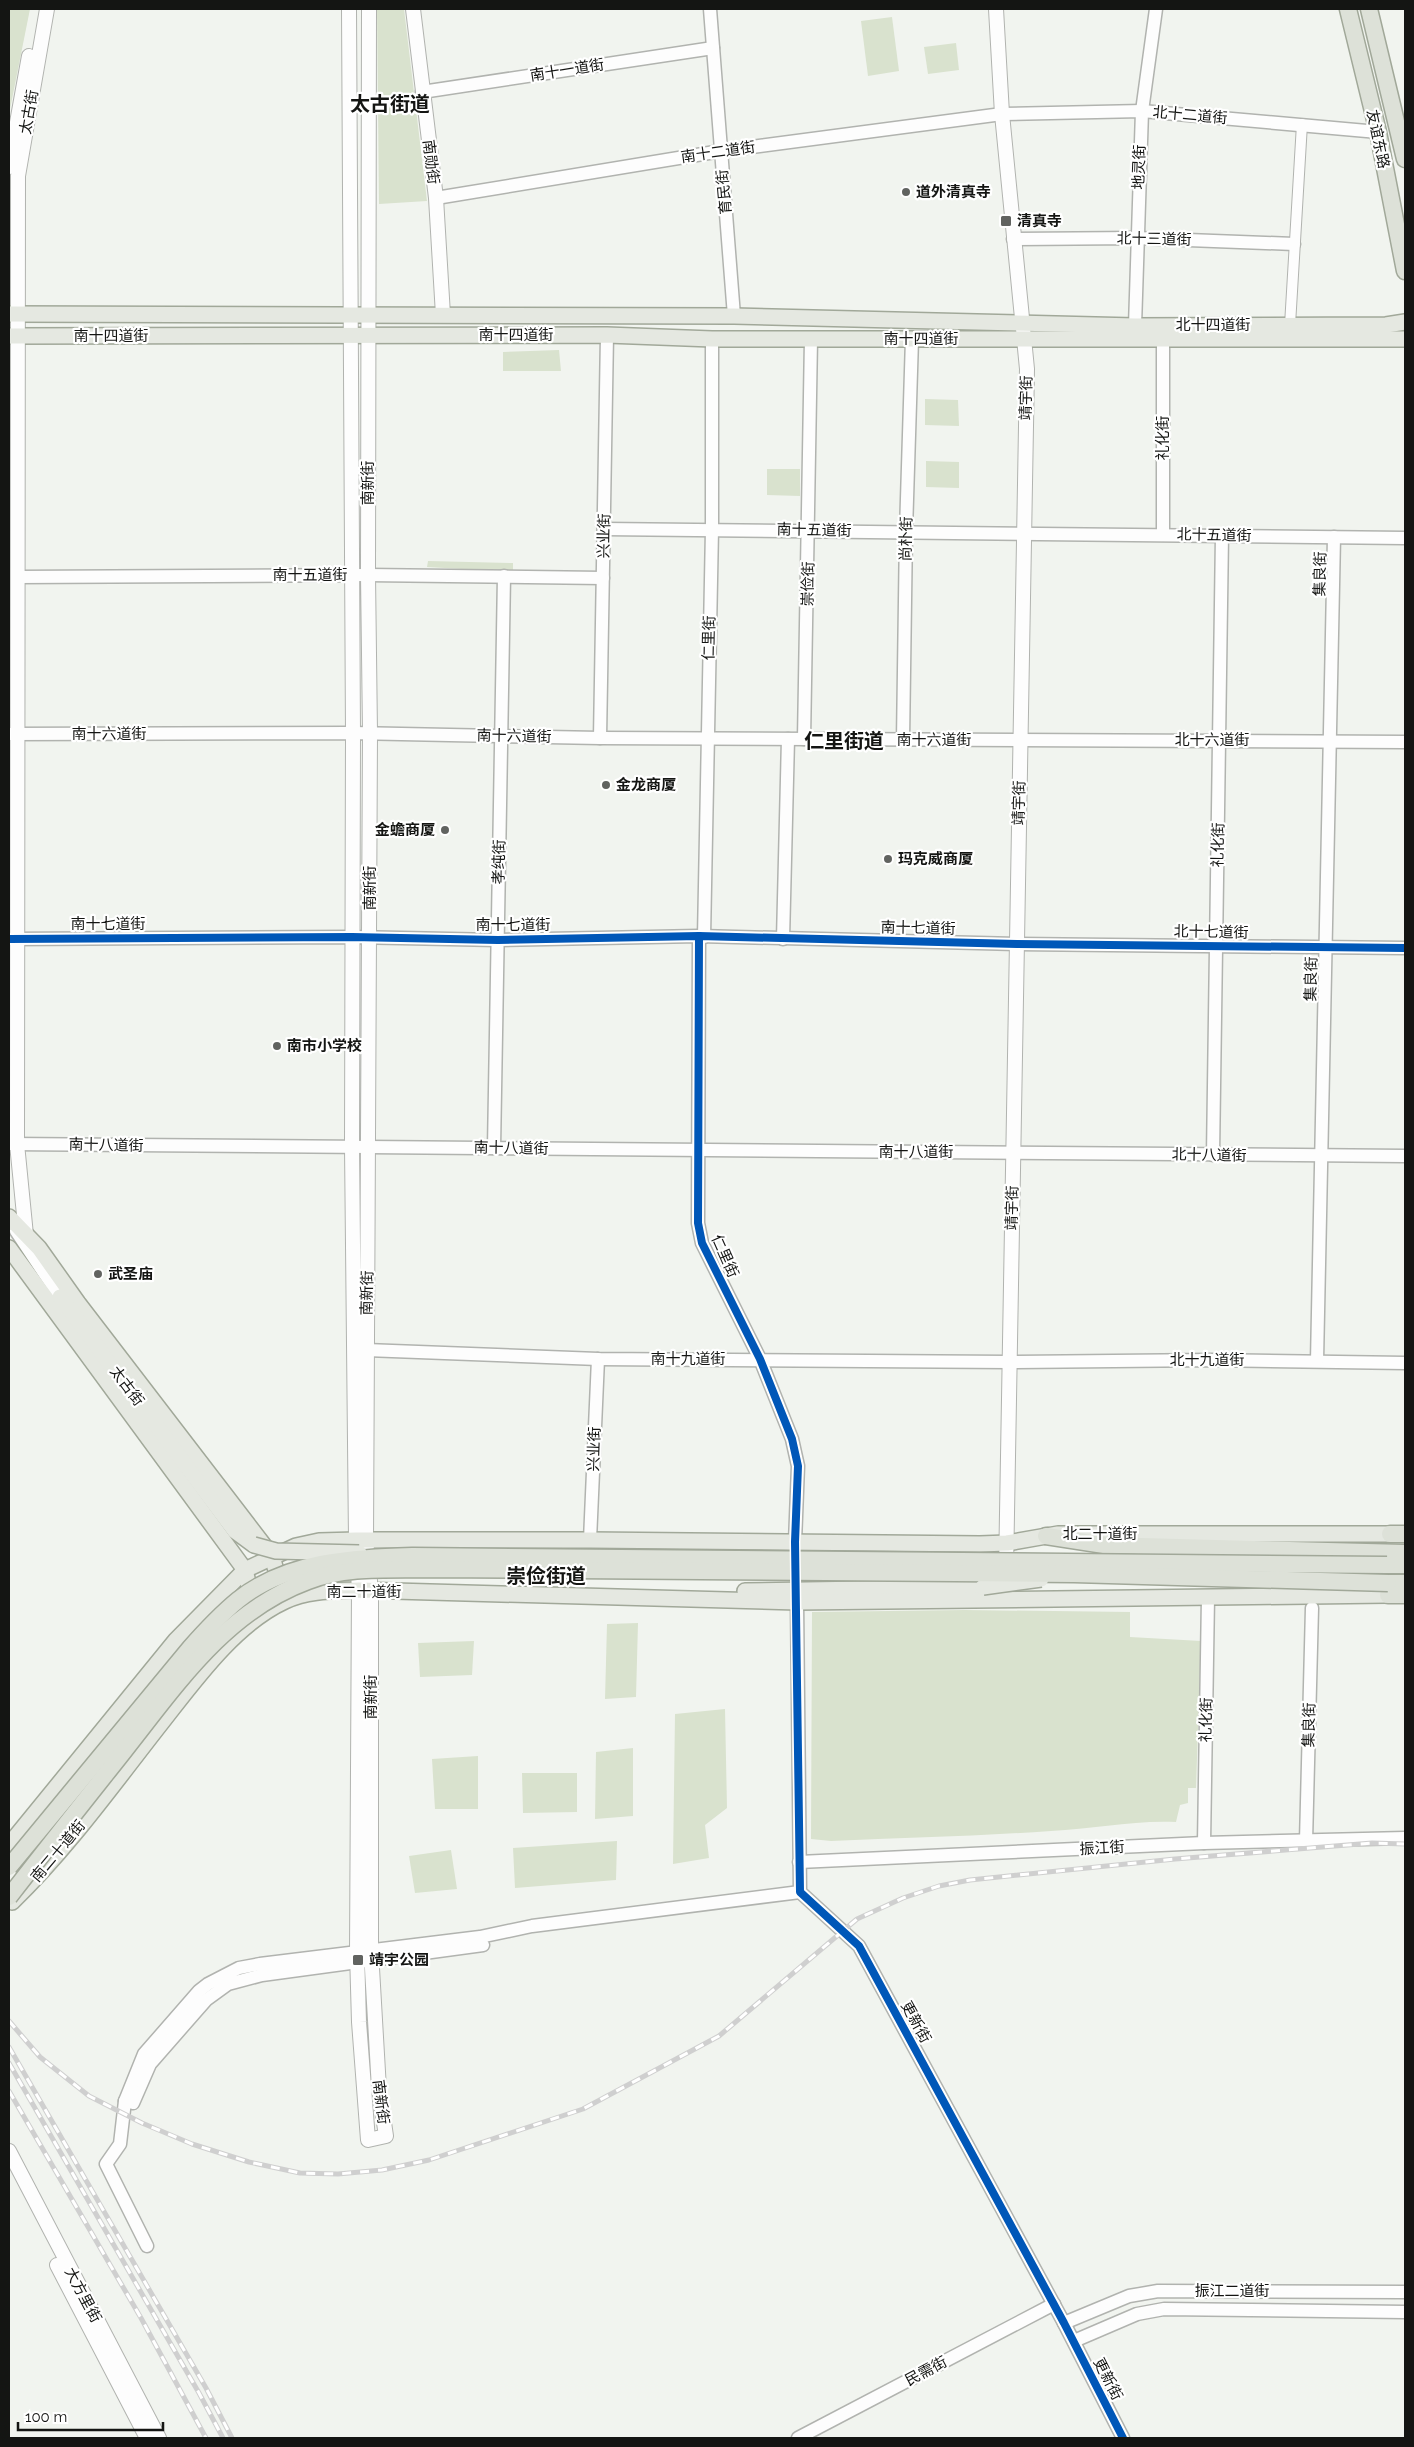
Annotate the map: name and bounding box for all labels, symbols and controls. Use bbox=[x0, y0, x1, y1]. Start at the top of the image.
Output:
street label: 南十一道街 bbox=[529, 55, 605, 85]
street label: 太古街 bbox=[16, 88, 42, 136]
district label: 太古街道 bbox=[350, 92, 430, 116]
street label: 北十二道街 bbox=[1152, 103, 1228, 127]
street label: 友谊东路 bbox=[1363, 108, 1393, 170]
street label: 南十二道街 bbox=[680, 138, 756, 166]
street label: 南勋街 bbox=[419, 139, 443, 185]
street label: 地灵街 bbox=[1129, 144, 1149, 190]
street label: 育民街 bbox=[713, 169, 735, 215]
place label: 道外清真寺 bbox=[916, 183, 991, 201]
marker: 道外清真寺 bbox=[900, 186, 912, 198]
place label: 清真寺 bbox=[1017, 212, 1062, 230]
marker: 清真寺 bbox=[999, 214, 1013, 228]
street label: 北十三道街 bbox=[1116, 229, 1192, 249]
street label: 北十四道街 bbox=[1175, 316, 1251, 334]
street label: 南十四道街 bbox=[478, 326, 554, 344]
street label: 南十四道街 bbox=[73, 327, 149, 345]
street label: 南十四道街 bbox=[883, 330, 959, 348]
street label: 靖宇街 bbox=[1017, 375, 1035, 421]
street label: 礼化街 bbox=[1154, 415, 1172, 461]
street label: 南新街 bbox=[359, 460, 377, 506]
street label: 兴业街 bbox=[595, 513, 613, 559]
street label: 尚朴街 bbox=[897, 516, 915, 562]
street label: 南十五道街 bbox=[776, 520, 852, 540]
street label: 北十五道街 bbox=[1176, 525, 1252, 545]
street label: 集良街 bbox=[1311, 551, 1329, 597]
street label: 崇俭街 bbox=[799, 561, 817, 607]
street label: 南十五道街 bbox=[272, 566, 348, 584]
street label: 仁里街 bbox=[700, 615, 718, 661]
street label: 南十六道街 bbox=[71, 725, 147, 743]
street label: 南十六道街 bbox=[476, 726, 552, 746]
district label: 仁里街道 bbox=[804, 729, 884, 753]
street label: 南十六道街 bbox=[896, 731, 972, 749]
street label: 北十六道街 bbox=[1174, 731, 1250, 749]
place label: 金龙商厦 bbox=[616, 776, 676, 794]
marker: 金龙商厦 bbox=[600, 779, 612, 791]
street label: 靖宇街 bbox=[1010, 780, 1028, 826]
place label: 金蟾商厦 bbox=[375, 821, 435, 839]
street label: 礼化街 bbox=[1209, 822, 1227, 868]
marker: 金蟾商厦 bbox=[439, 824, 451, 836]
street label: 孝纯街 bbox=[490, 839, 508, 885]
place label: 玛克威商厦 bbox=[898, 850, 973, 868]
marker: 玛克威商厦 bbox=[882, 853, 894, 865]
street label: 南新街 bbox=[361, 865, 379, 911]
street label: 南十七道街 bbox=[70, 915, 146, 933]
street label: 南十七道街 bbox=[475, 916, 551, 934]
street label: 南十七道街 bbox=[880, 918, 956, 938]
street label: 北十七道街 bbox=[1173, 922, 1249, 942]
street label: 集良街 bbox=[1302, 956, 1320, 1002]
place label: 南市小学校 bbox=[287, 1037, 362, 1055]
marker: 南市小学校 bbox=[271, 1040, 283, 1052]
street label: 南十八道街 bbox=[68, 1135, 144, 1155]
street label: 南十八道街 bbox=[473, 1138, 549, 1158]
street label: 南十八道街 bbox=[878, 1143, 954, 1161]
street label: 北十八道街 bbox=[1171, 1145, 1247, 1165]
street label: 靖宇街 bbox=[1003, 1185, 1021, 1231]
street label: 仁里街 bbox=[708, 1232, 742, 1280]
place label: 武圣庙 bbox=[108, 1265, 153, 1283]
marker: 武圣庙 bbox=[92, 1268, 104, 1280]
street label: 南新街 bbox=[358, 1270, 376, 1316]
street label: 南十九道街 bbox=[650, 1350, 726, 1368]
street label: 北十九道街 bbox=[1169, 1351, 1245, 1369]
street label: 太古街 bbox=[106, 1363, 148, 1409]
street label: 兴业街 bbox=[584, 1426, 604, 1472]
street label: 北二十道街 bbox=[1062, 1525, 1138, 1543]
district label: 崇俭街道 bbox=[506, 1564, 586, 1588]
street label: 南二十道街 bbox=[326, 1583, 402, 1601]
street label: 南新街 bbox=[362, 1674, 380, 1720]
street label: 礼化街 bbox=[1197, 1697, 1215, 1743]
street label: 集良街 bbox=[1300, 1702, 1318, 1748]
street label: 南二十道街 bbox=[27, 1816, 89, 1886]
street label: 振江街 bbox=[1079, 1838, 1125, 1858]
place label: 靖宇公园 bbox=[369, 1951, 429, 1969]
marker: 靖宇公园 bbox=[351, 1953, 365, 1967]
street label: 更新街 bbox=[897, 1998, 935, 2046]
street label: 南新街 bbox=[369, 2079, 393, 2125]
street label: 大方里街 bbox=[61, 2264, 105, 2326]
street label: 振江二道街 bbox=[1194, 2282, 1270, 2300]
street label: 民需街 bbox=[902, 2352, 950, 2390]
street label: 更新街 bbox=[1090, 2355, 1126, 2403]
scale bar bbox=[18, 2400, 162, 2432]
text: 100 m bbox=[25, 2408, 67, 2426]

